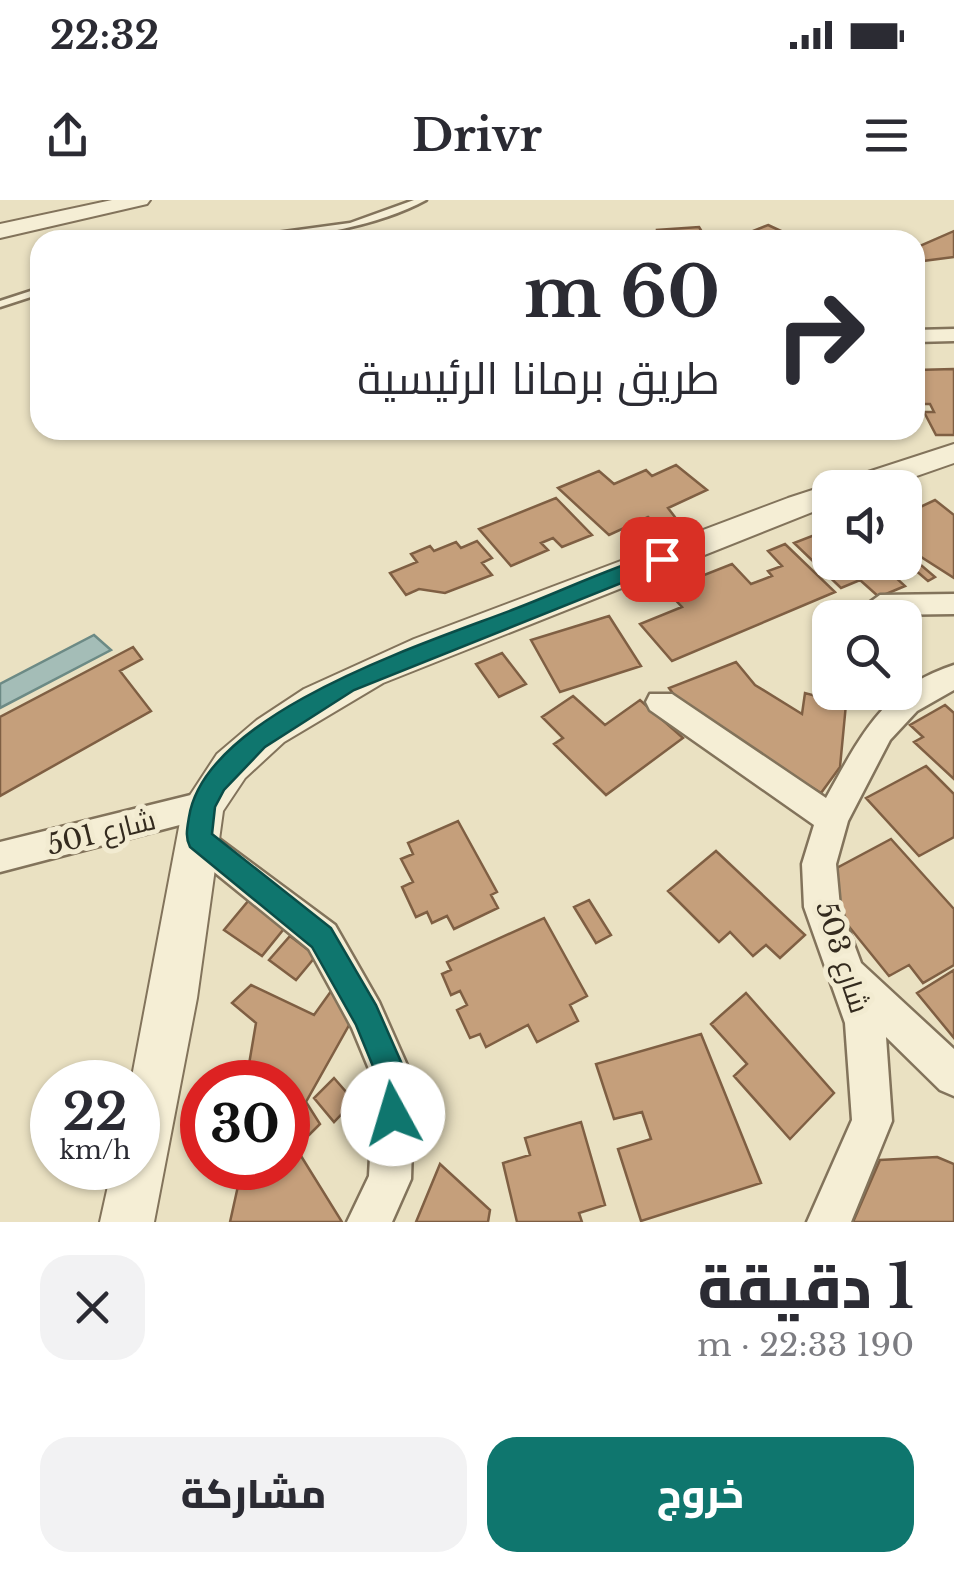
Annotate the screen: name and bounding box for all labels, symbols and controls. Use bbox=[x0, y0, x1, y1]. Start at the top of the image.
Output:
text: 22:32 bbox=[50, 12, 159, 59]
text: Drivr bbox=[412, 107, 542, 163]
icon: share bbox=[40, 108, 95, 163]
icon: menu bbox=[859, 108, 914, 163]
text: 60 m bbox=[524, 249, 720, 336]
icon: right bbox=[755, 270, 885, 400]
text: طريق برمانا الرئيسية bbox=[357, 350, 720, 406]
map controls bbox=[812, 470, 922, 710]
button: sound bbox=[812, 470, 922, 580]
pin bbox=[620, 517, 705, 602]
icon: arrive bbox=[635, 532, 690, 587]
button: search bbox=[812, 600, 922, 710]
street label: شارع 501 bbox=[43, 802, 159, 864]
street label: شارع 503 bbox=[807, 897, 877, 1018]
speed limit sign: 30 bbox=[180, 1060, 310, 1190]
position arrow bbox=[341, 1062, 445, 1166]
text: 22 bbox=[62, 1081, 128, 1144]
text: km/h bbox=[60, 1135, 130, 1166]
text: 1 دقيقة bbox=[698, 1250, 914, 1324]
button: close bbox=[40, 1255, 145, 1360]
text: 190 m · 22:33 bbox=[697, 1325, 914, 1365]
button: مشاركة bbox=[40, 1437, 467, 1552]
button: خروج bbox=[487, 1437, 914, 1552]

